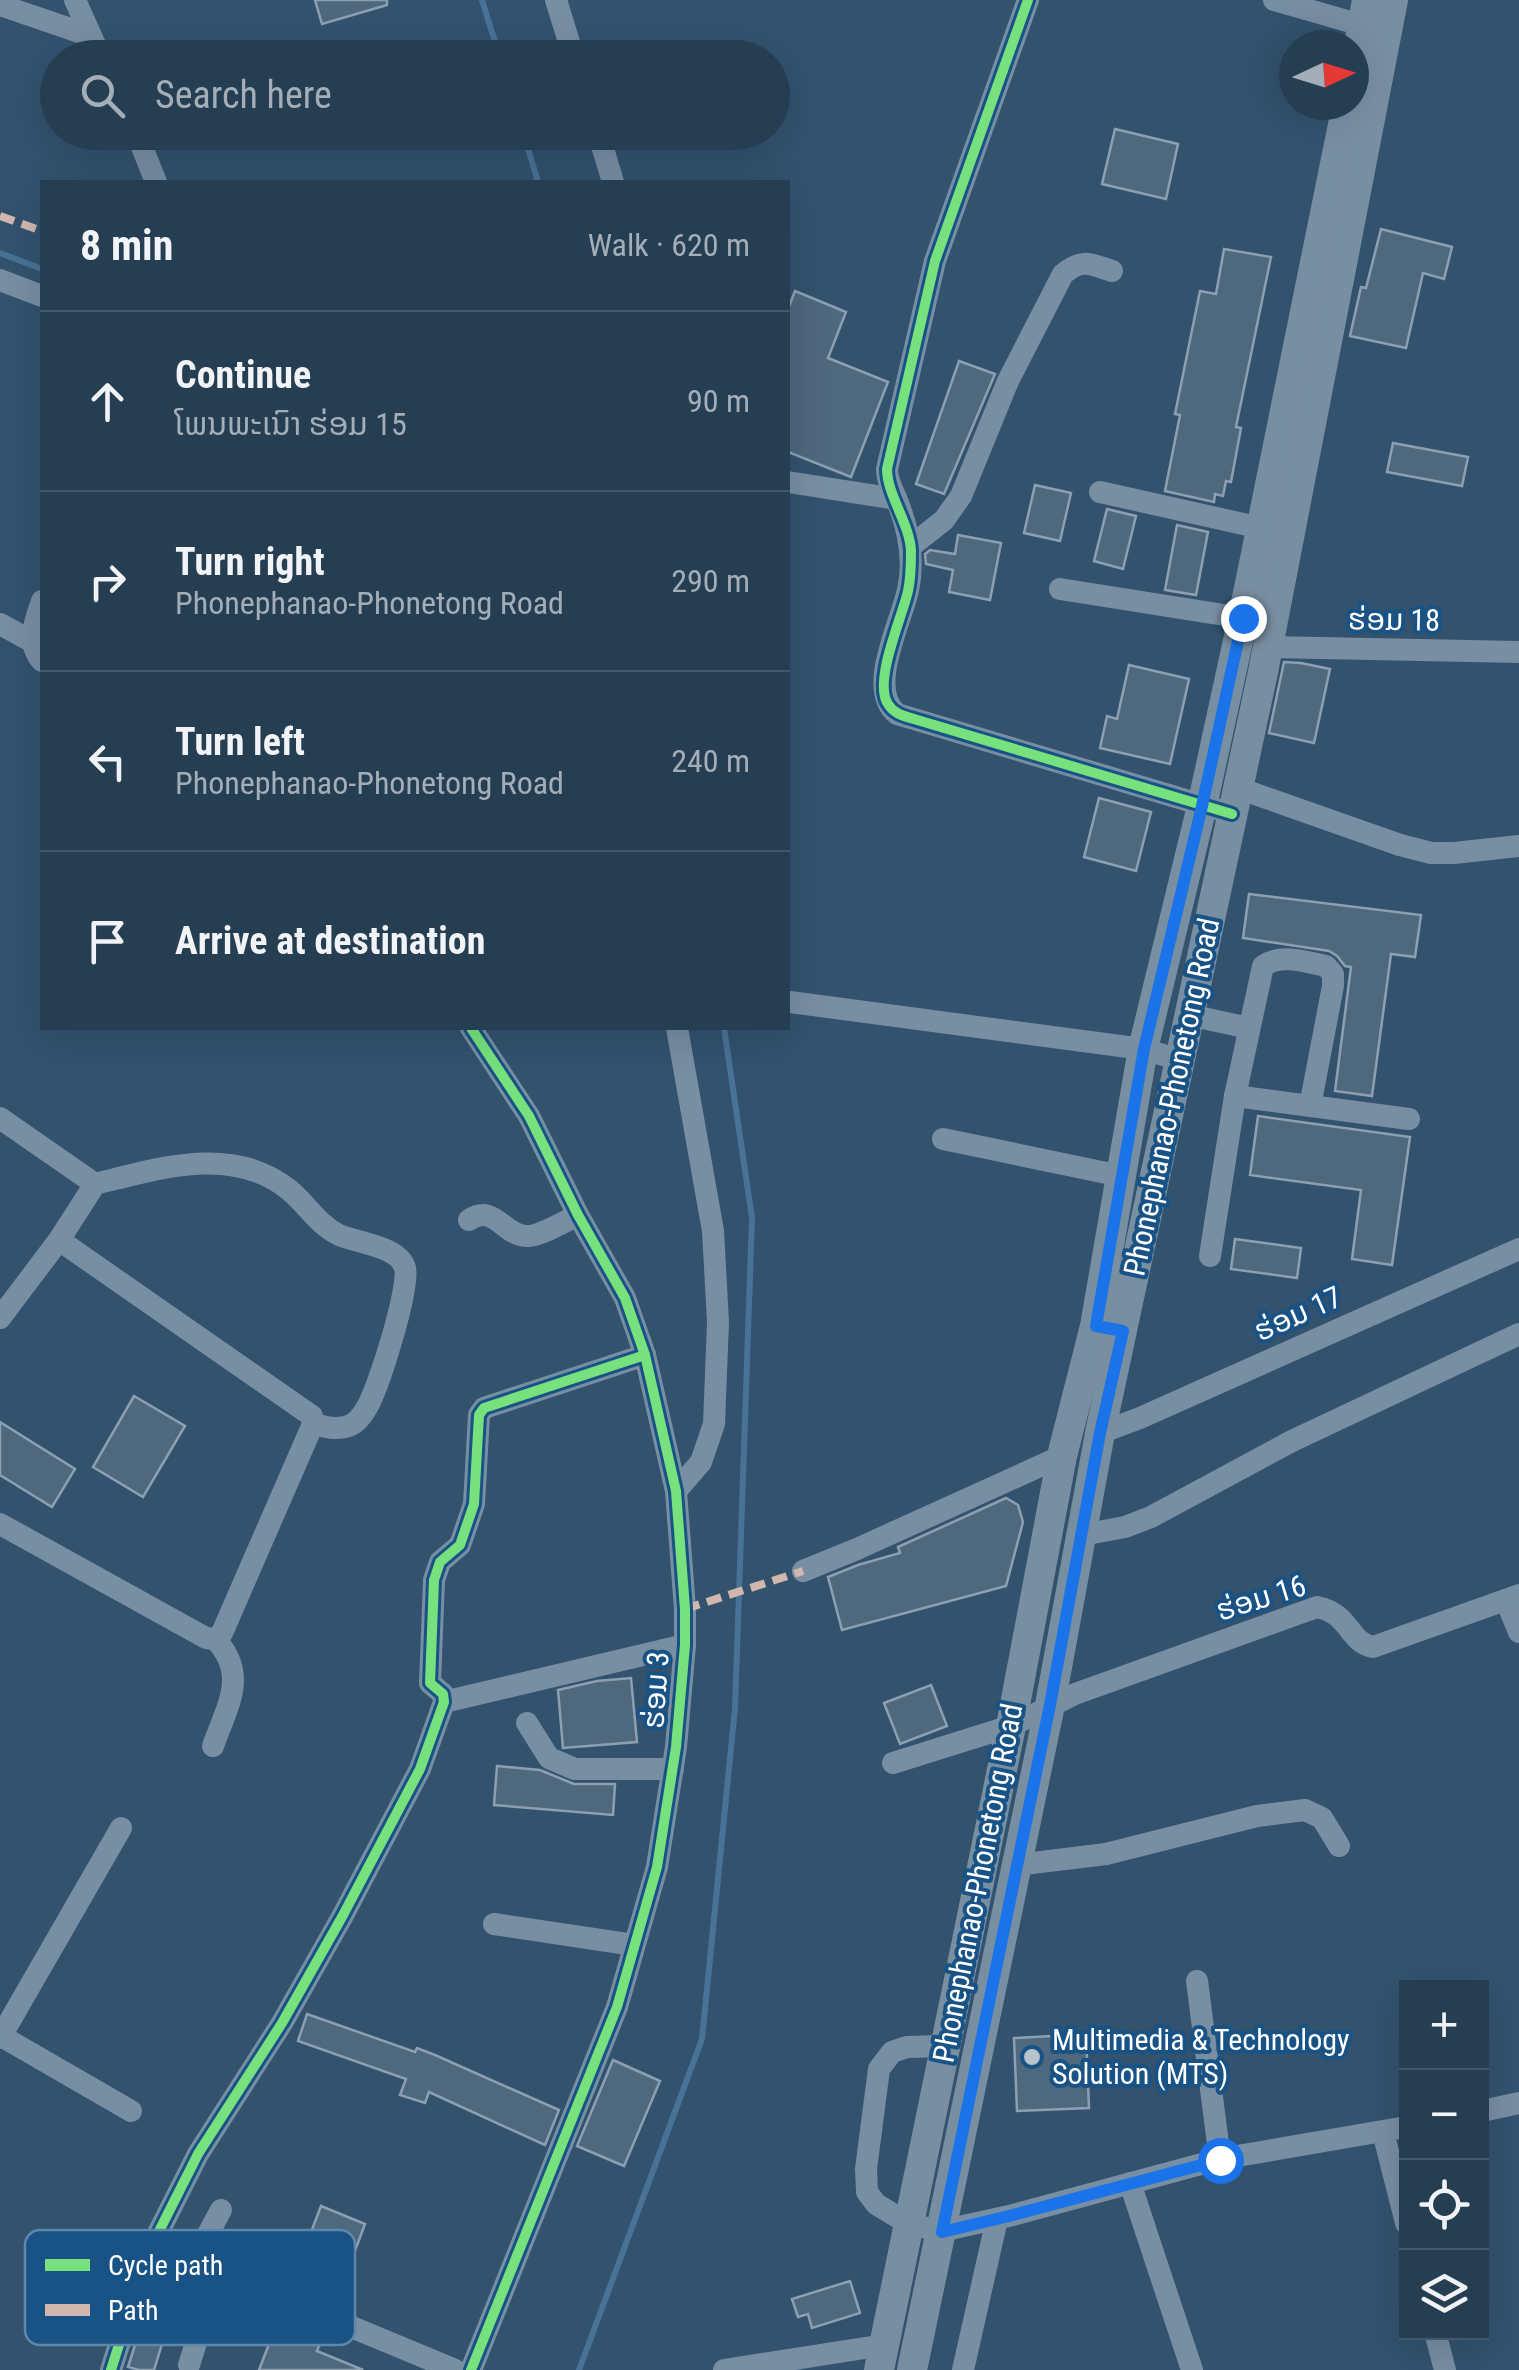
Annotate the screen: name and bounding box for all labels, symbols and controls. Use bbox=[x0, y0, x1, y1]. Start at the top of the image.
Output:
north arrow bbox=[1279, 30, 1369, 120]
search box bbox=[40, 40, 790, 150]
icon: search bbox=[75, 68, 130, 123]
text: Search here bbox=[155, 73, 332, 117]
text: 8 min bbox=[80, 221, 173, 270]
text: Walk · 620 m bbox=[588, 226, 750, 264]
text: Continue bbox=[175, 353, 311, 397]
icon: ahead bbox=[80, 374, 135, 429]
text: 90 m bbox=[687, 382, 750, 420]
text: ໂພນພະເນົາ ຮ່ອມ 15 bbox=[175, 405, 407, 443]
text: Turn right bbox=[175, 540, 325, 584]
icon: right bbox=[80, 554, 135, 609]
text: 290 m bbox=[671, 562, 750, 600]
text: Phonephanao-Phonetong Road bbox=[175, 584, 564, 622]
route end bbox=[1221, 596, 1267, 642]
street label: ຮ່ອມ 18 bbox=[1348, 601, 1440, 638]
text: Turn left bbox=[175, 720, 305, 764]
icon: left bbox=[80, 734, 135, 789]
text: 240 m bbox=[671, 742, 750, 780]
text: Phonephanao-Phonetong Road bbox=[175, 764, 564, 802]
icon: arrive bbox=[80, 914, 135, 969]
street label: Phonephanao-Phonetong Road bbox=[1116, 915, 1227, 1279]
text: Arrive at destination bbox=[175, 919, 485, 963]
street label: ຮ່ອມ 17 bbox=[1249, 1279, 1347, 1348]
street label: ຮ່ອມ 16 bbox=[1212, 1567, 1310, 1628]
street label: ຮ່ອມ 3 bbox=[635, 1650, 676, 1730]
street label: Phonephanao-Phonetong Road bbox=[926, 1701, 1029, 2065]
map controls bbox=[1399, 1980, 1489, 2340]
button: + bbox=[1399, 1980, 1489, 2070]
place label: Multimedia & Technology Solution (MTS) bbox=[1052, 2022, 1350, 2091]
marker: Multimedia & Technology Solution (MTS) bbox=[1021, 2046, 1043, 2068]
button: − bbox=[1399, 2070, 1489, 2160]
route start bbox=[1198, 2138, 1244, 2184]
button: locate bbox=[1399, 2160, 1489, 2250]
legend bbox=[25, 2230, 355, 2345]
text: Cycle path bbox=[108, 2249, 223, 2282]
button: layers bbox=[1399, 2250, 1489, 2340]
text: Path bbox=[108, 2294, 159, 2327]

